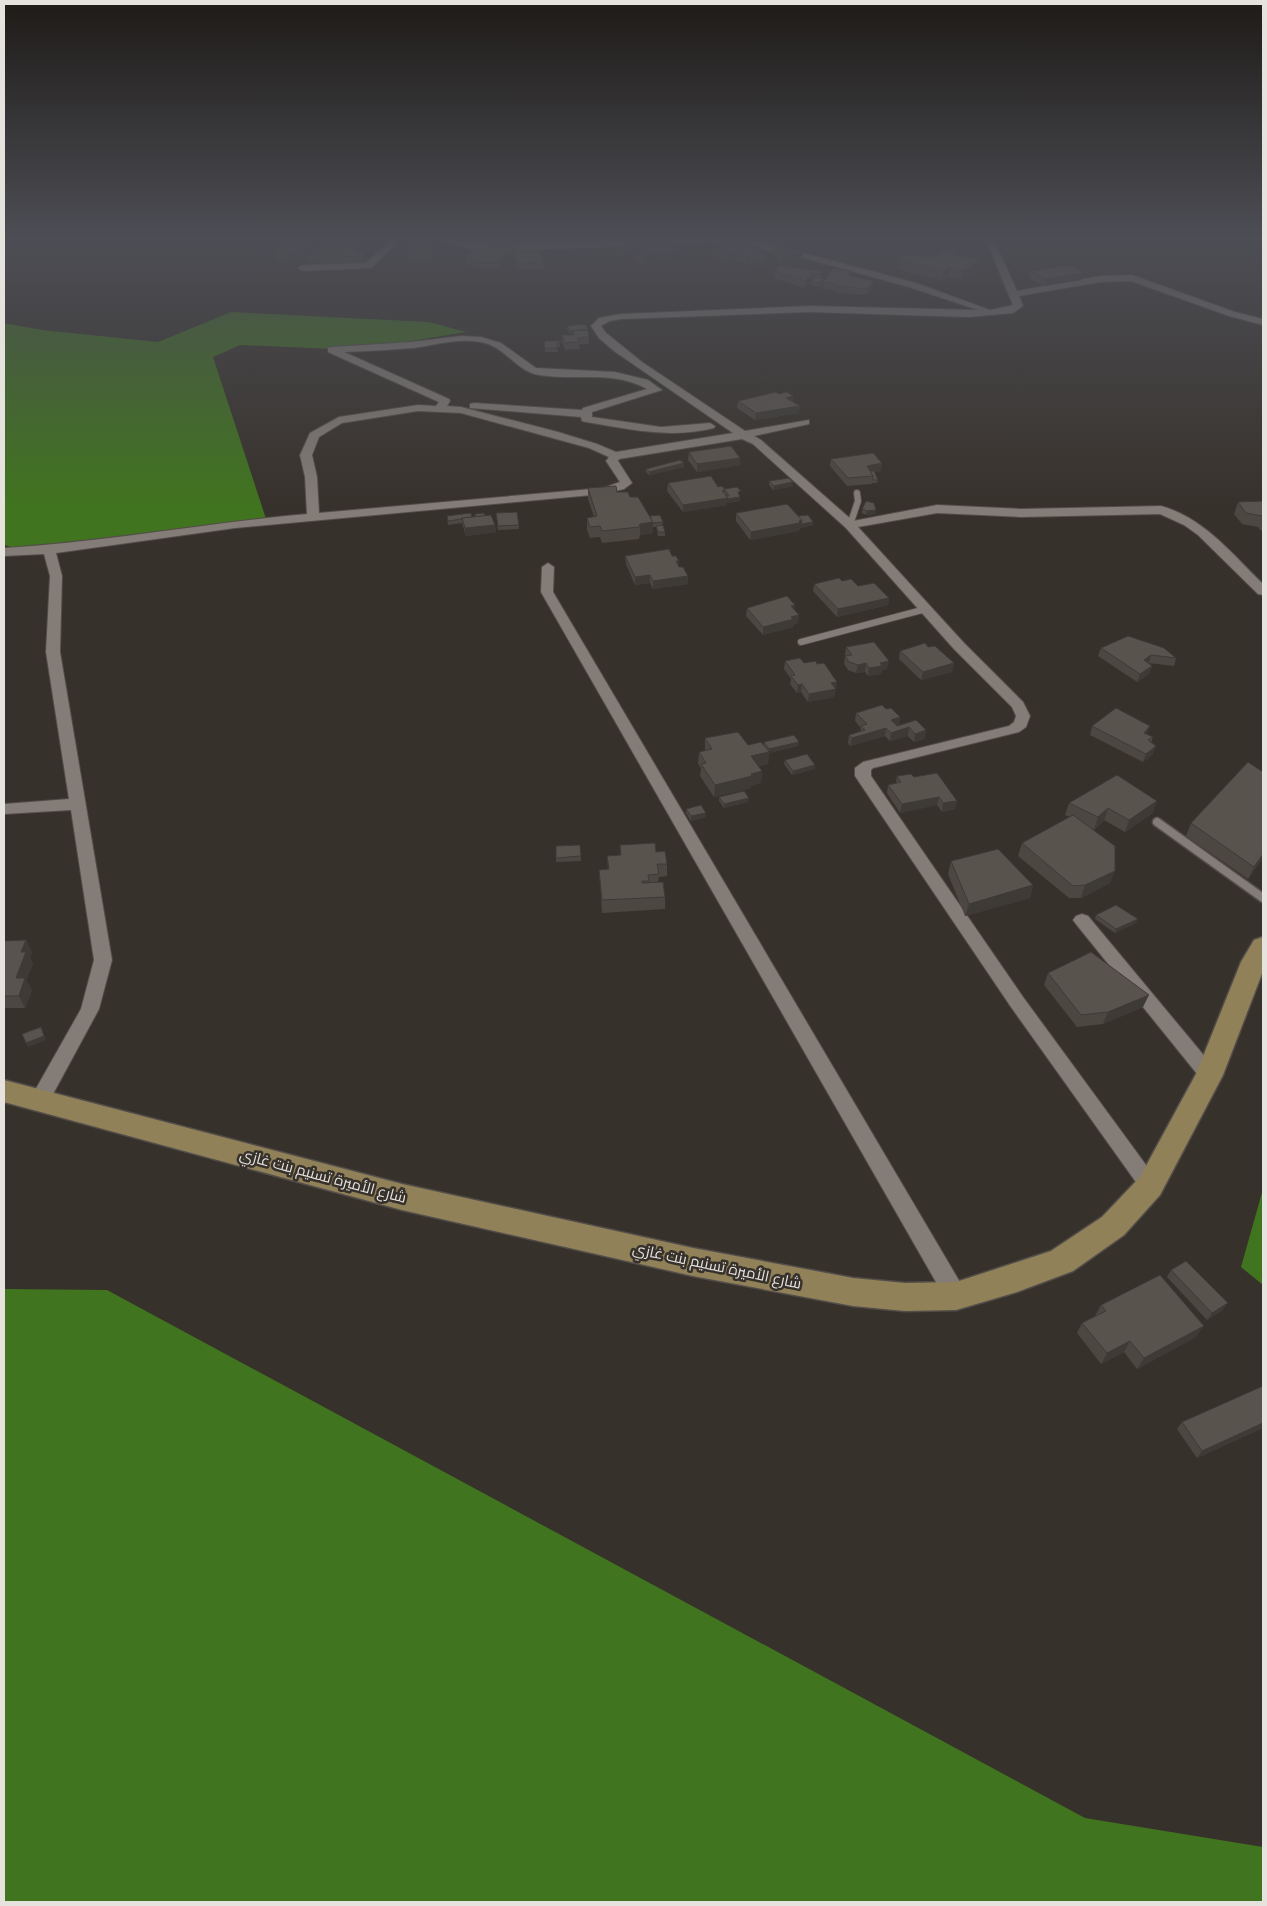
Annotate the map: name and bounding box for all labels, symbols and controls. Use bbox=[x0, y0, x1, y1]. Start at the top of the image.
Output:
street label: شارع الأميرة تسنيم بنت غازي bbox=[237, 1143, 409, 1210]
street label: شارع الأميرة تسنيم بنت غازي bbox=[630, 1237, 803, 1296]

